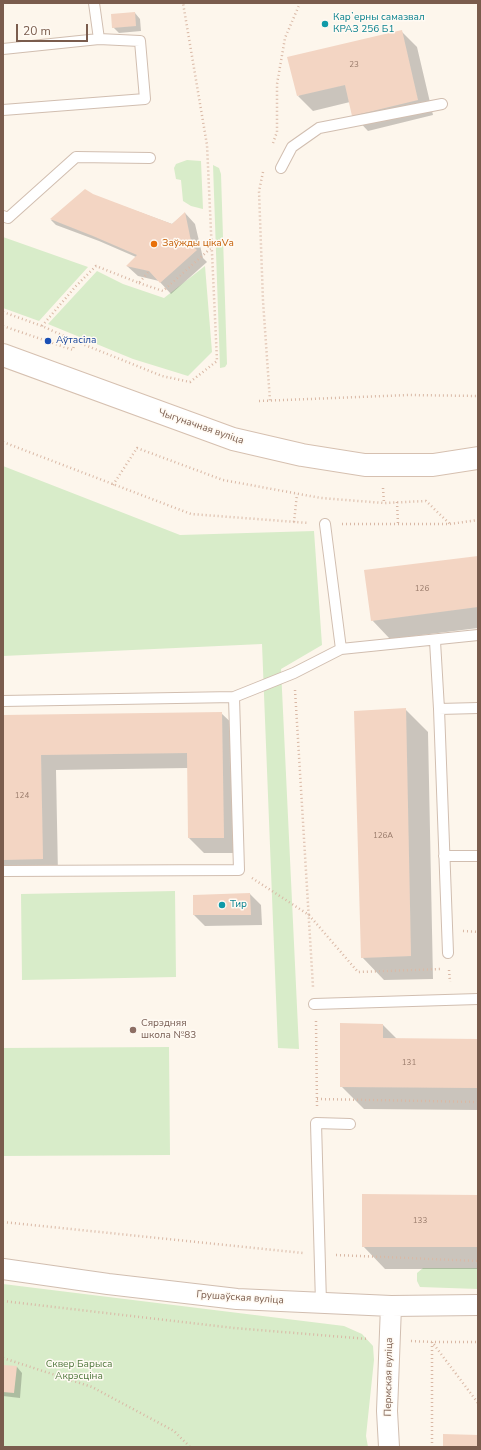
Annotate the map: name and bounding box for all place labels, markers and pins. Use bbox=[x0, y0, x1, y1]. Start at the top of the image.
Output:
place label: Карʼерны самазвал КРАЗ 256 Б1 bbox=[333, 12, 425, 36]
marker: Карʼерны самазвал КРАЗ 256 Б1 bbox=[320, 19, 330, 29]
place label: Заўжды цікаVа bbox=[162, 238, 234, 250]
marker: Заўжды цікаVа bbox=[149, 239, 159, 249]
place label: Аўтасіла bbox=[56, 335, 96, 347]
marker: Аўтасіла bbox=[43, 336, 53, 346]
place label: Тир bbox=[230, 899, 247, 911]
marker: Тир bbox=[217, 900, 227, 910]
place label: Сярэдняя школа №83 bbox=[141, 1018, 196, 1042]
marker: Сярэдняя школа №83 bbox=[128, 1025, 138, 1035]

